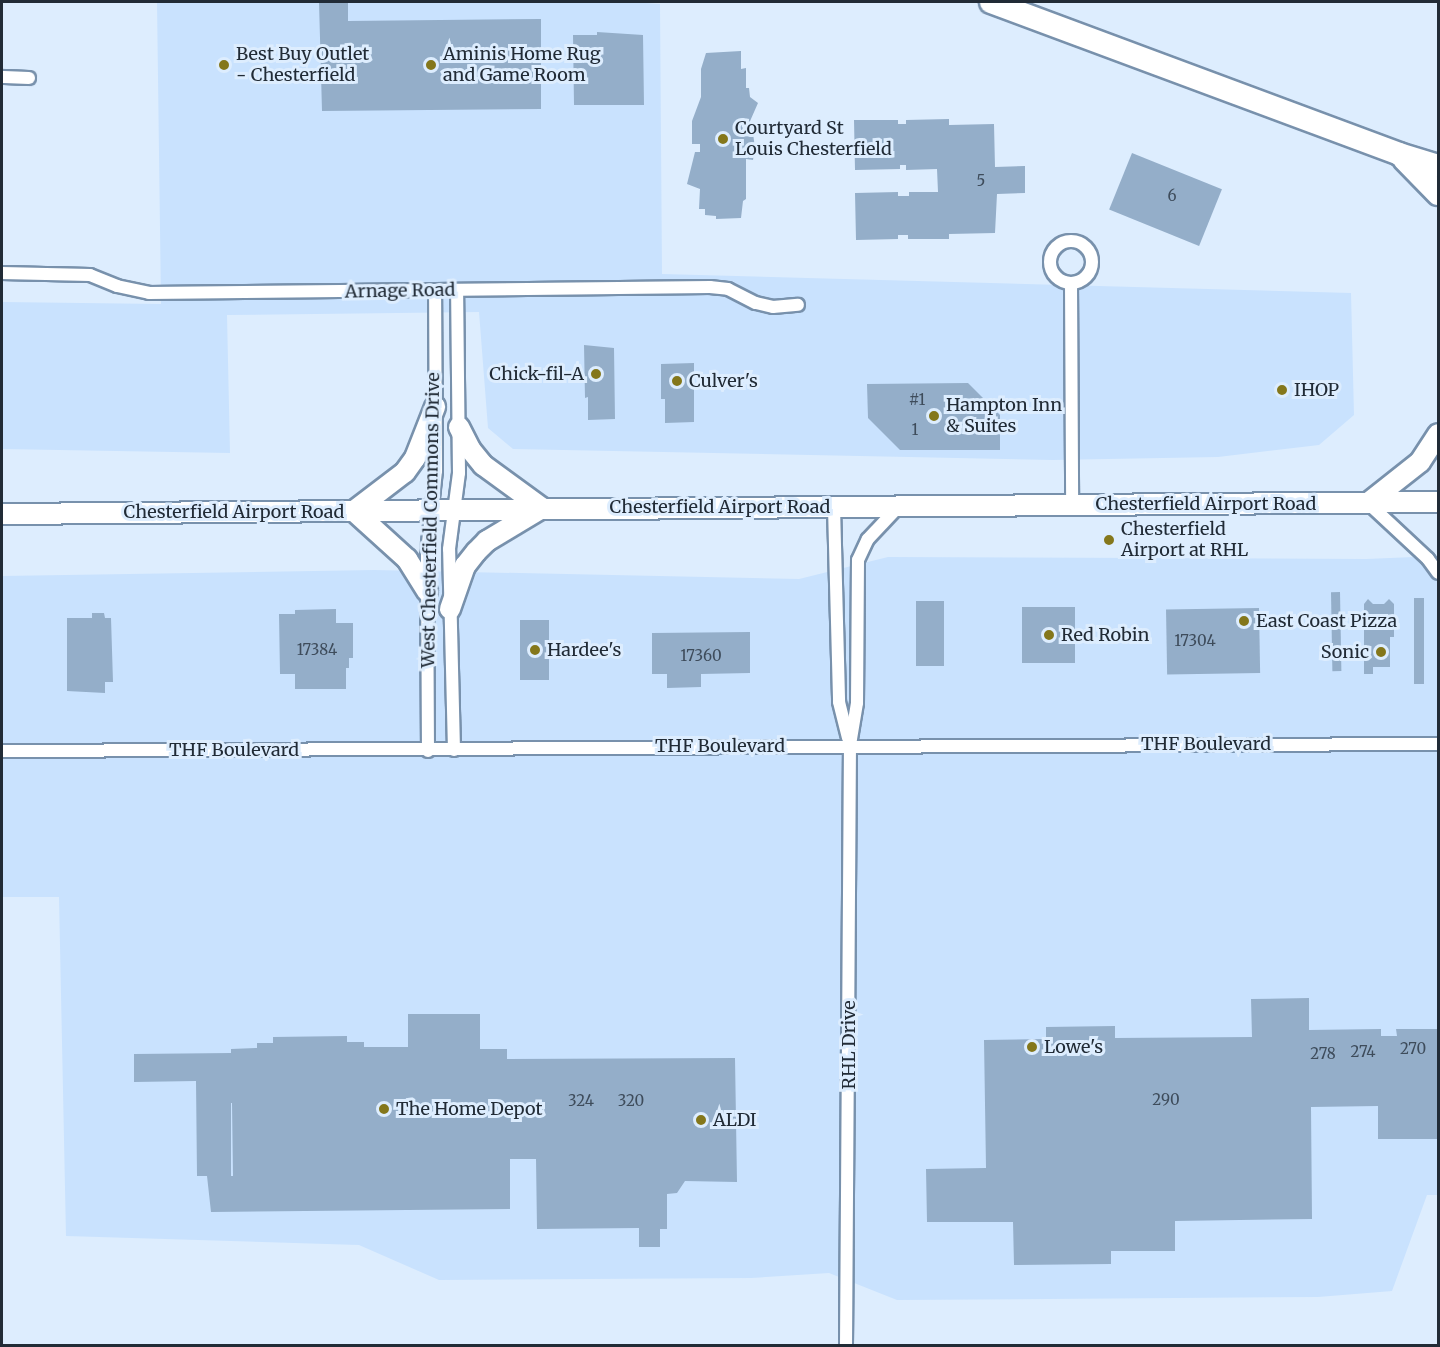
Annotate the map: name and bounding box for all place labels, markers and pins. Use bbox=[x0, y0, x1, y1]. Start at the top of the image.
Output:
place label: Best Buy Outlet - Chesterfield bbox=[236, 44, 369, 86]
place label: Aminis Home Rug and Game Room bbox=[443, 44, 601, 86]
marker: Best Buy Outlet - Chesterfield bbox=[217, 58, 231, 72]
marker: Aminis Home Rug and Game Room bbox=[424, 58, 438, 72]
place label: Courtyard St Louis Chesterfield bbox=[735, 118, 892, 160]
marker: Courtyard St Louis Chesterfield bbox=[716, 132, 730, 146]
place label: Chick-fil-A bbox=[489, 363, 584, 385]
marker: Chick-fil-A bbox=[589, 367, 603, 381]
place label: Culver's bbox=[689, 370, 758, 392]
marker: Culver's bbox=[670, 374, 684, 388]
place label: IHOP bbox=[1294, 379, 1339, 401]
marker: IHOP bbox=[1275, 383, 1289, 397]
place label: Hampton Inn & Suites bbox=[946, 395, 1062, 438]
marker: Hampton Inn & Suites bbox=[927, 409, 941, 423]
place label: Chesterfield Airport at RHL bbox=[1121, 519, 1248, 562]
marker: Chesterfield Airport at RHL bbox=[1102, 533, 1116, 547]
place label: East Coast Pizza bbox=[1256, 610, 1397, 632]
marker: East Coast Pizza bbox=[1237, 614, 1251, 628]
place label: Red Robin bbox=[1061, 624, 1150, 646]
marker: Red Robin bbox=[1042, 628, 1056, 642]
place label: Hardee's bbox=[547, 639, 621, 661]
place label: Sonic bbox=[1321, 641, 1369, 663]
marker: Hardee's bbox=[528, 643, 542, 657]
marker: Sonic bbox=[1374, 645, 1388, 659]
place label: Lowe's bbox=[1044, 1036, 1103, 1058]
marker: Lowe's bbox=[1025, 1040, 1039, 1054]
place label: The Home Depot bbox=[396, 1098, 543, 1120]
marker: The Home Depot bbox=[377, 1102, 391, 1116]
place label: ALDI bbox=[713, 1109, 757, 1131]
marker: ALDI bbox=[694, 1113, 708, 1127]

